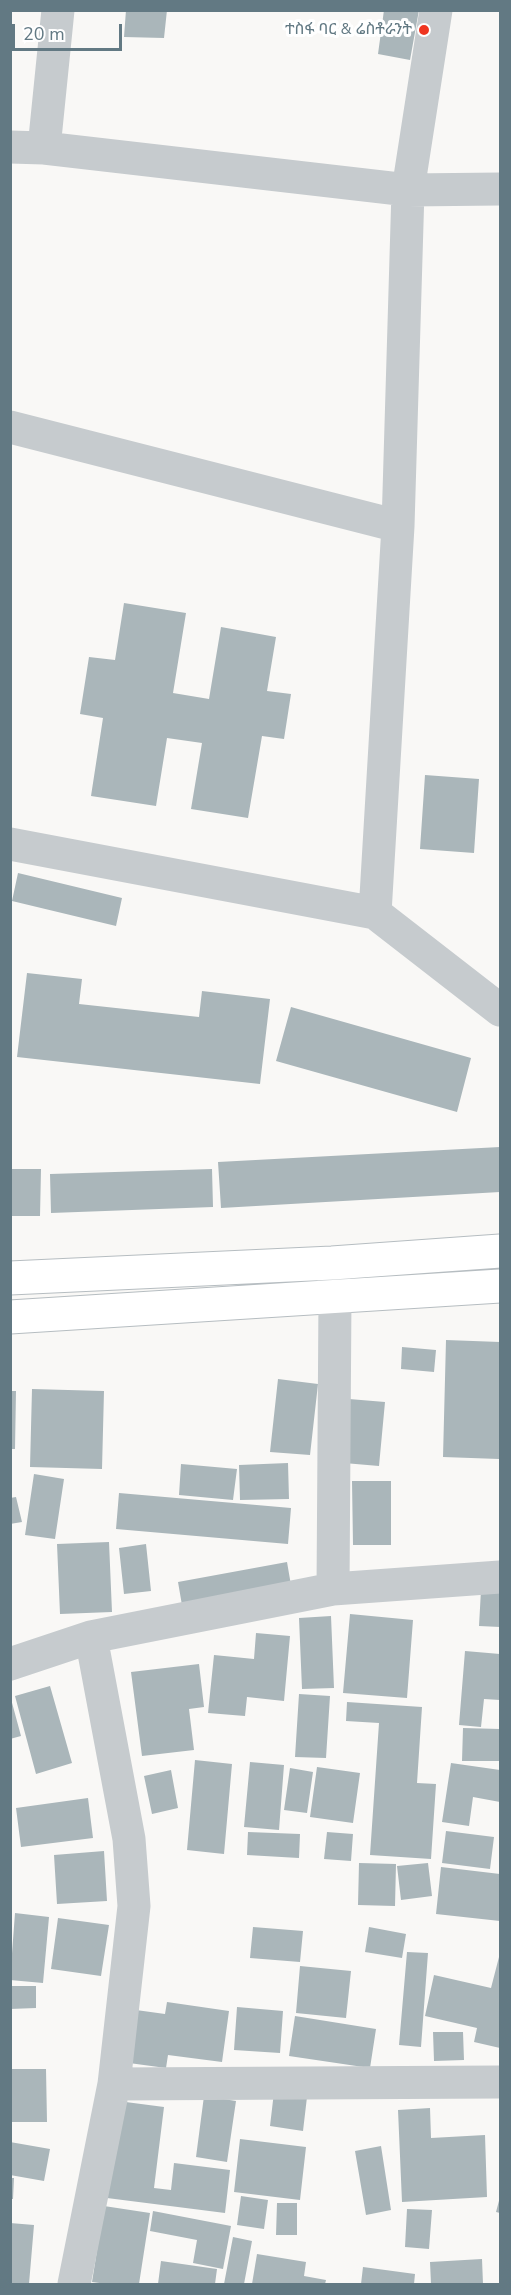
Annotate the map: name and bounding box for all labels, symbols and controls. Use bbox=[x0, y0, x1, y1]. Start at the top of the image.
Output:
scale bar bbox=[15, 12, 124, 50]
place label: ተስፋ ባር & ሬስቶራንት bbox=[285, 20, 412, 40]
text: 20 m bbox=[23, 22, 65, 46]
marker: ተስፋ ባር & ሬስቶራንት bbox=[417, 23, 431, 37]

